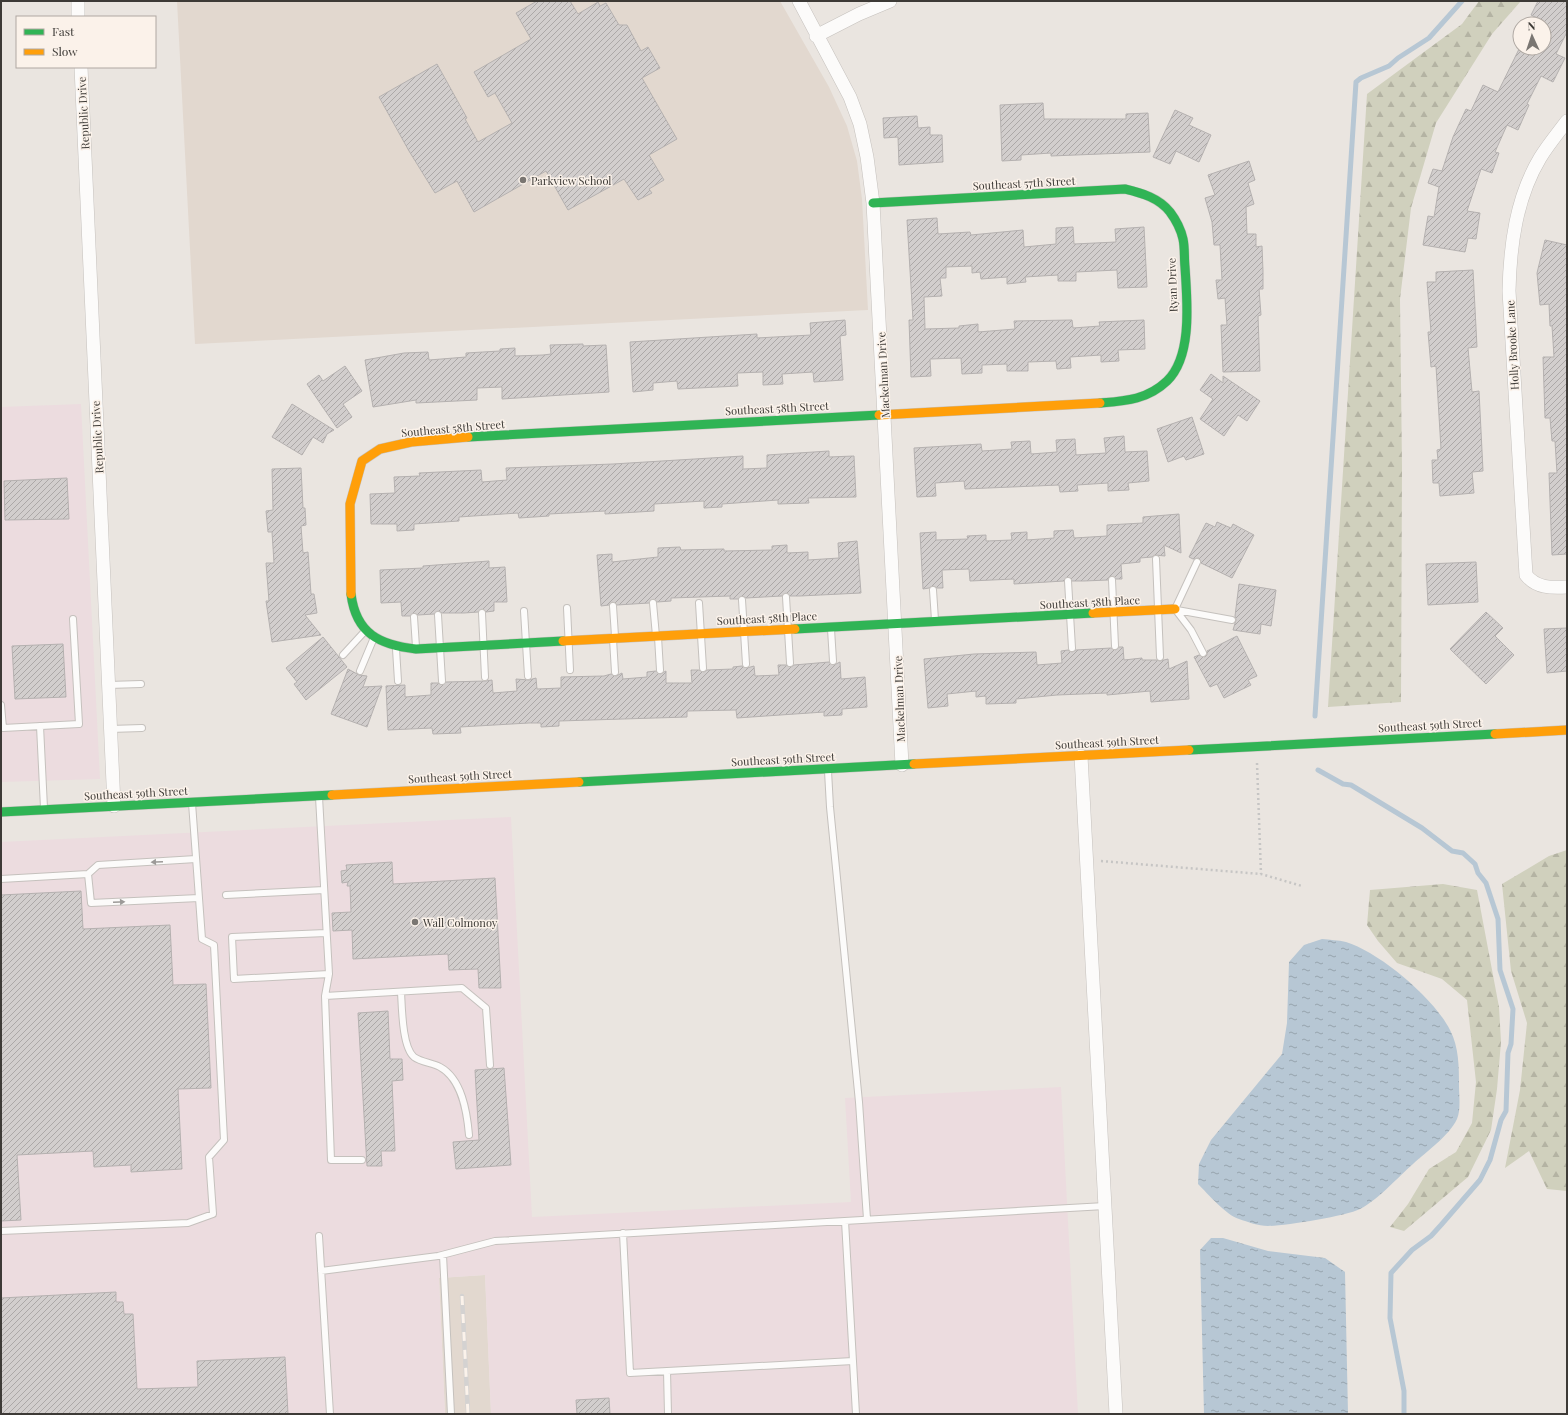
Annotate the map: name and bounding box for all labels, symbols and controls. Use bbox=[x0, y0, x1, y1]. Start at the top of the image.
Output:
legend bbox=[16, 16, 156, 68]
north arrow bbox=[1512, 16, 1552, 56]
text: N bbox=[1527, 18, 1536, 33]
text: Fast bbox=[52, 23, 75, 39]
text: Slow bbox=[52, 43, 78, 59]
street label: Republic Drive bbox=[74, 76, 92, 150]
place label: Parkview School bbox=[531, 173, 611, 188]
street label: Southeast 57th Street bbox=[972, 173, 1076, 193]
marker: Parkview School bbox=[518, 175, 528, 185]
street label: Ryan Drive bbox=[1164, 257, 1180, 312]
street label: Holly Brooke Lane bbox=[1502, 299, 1522, 390]
street label: Mackelman Drive bbox=[873, 331, 893, 418]
street label: Southeast 58th Street bbox=[725, 398, 829, 418]
street label: Republic Drive bbox=[88, 400, 106, 474]
street label: Southeast 58th Street bbox=[401, 416, 506, 440]
street label: Southeast 58th Place bbox=[1039, 592, 1141, 612]
street label: Southeast 58th Place bbox=[716, 608, 818, 628]
street label: Mackelman Drive bbox=[890, 655, 908, 742]
street label: Southeast 59th Street bbox=[1378, 715, 1482, 735]
street label: Southeast 59th Street bbox=[1055, 732, 1159, 752]
street label: Southeast 59th Street bbox=[731, 749, 835, 769]
street label: Southeast 59th Street bbox=[408, 766, 512, 786]
street label: Southeast 59th Street bbox=[84, 783, 188, 803]
one-way arrow bbox=[151, 858, 163, 865]
one-way arrow bbox=[113, 898, 125, 905]
place label: Wall Colmonoy bbox=[422, 915, 498, 930]
marker: Wall Colmonoy bbox=[410, 917, 420, 927]

